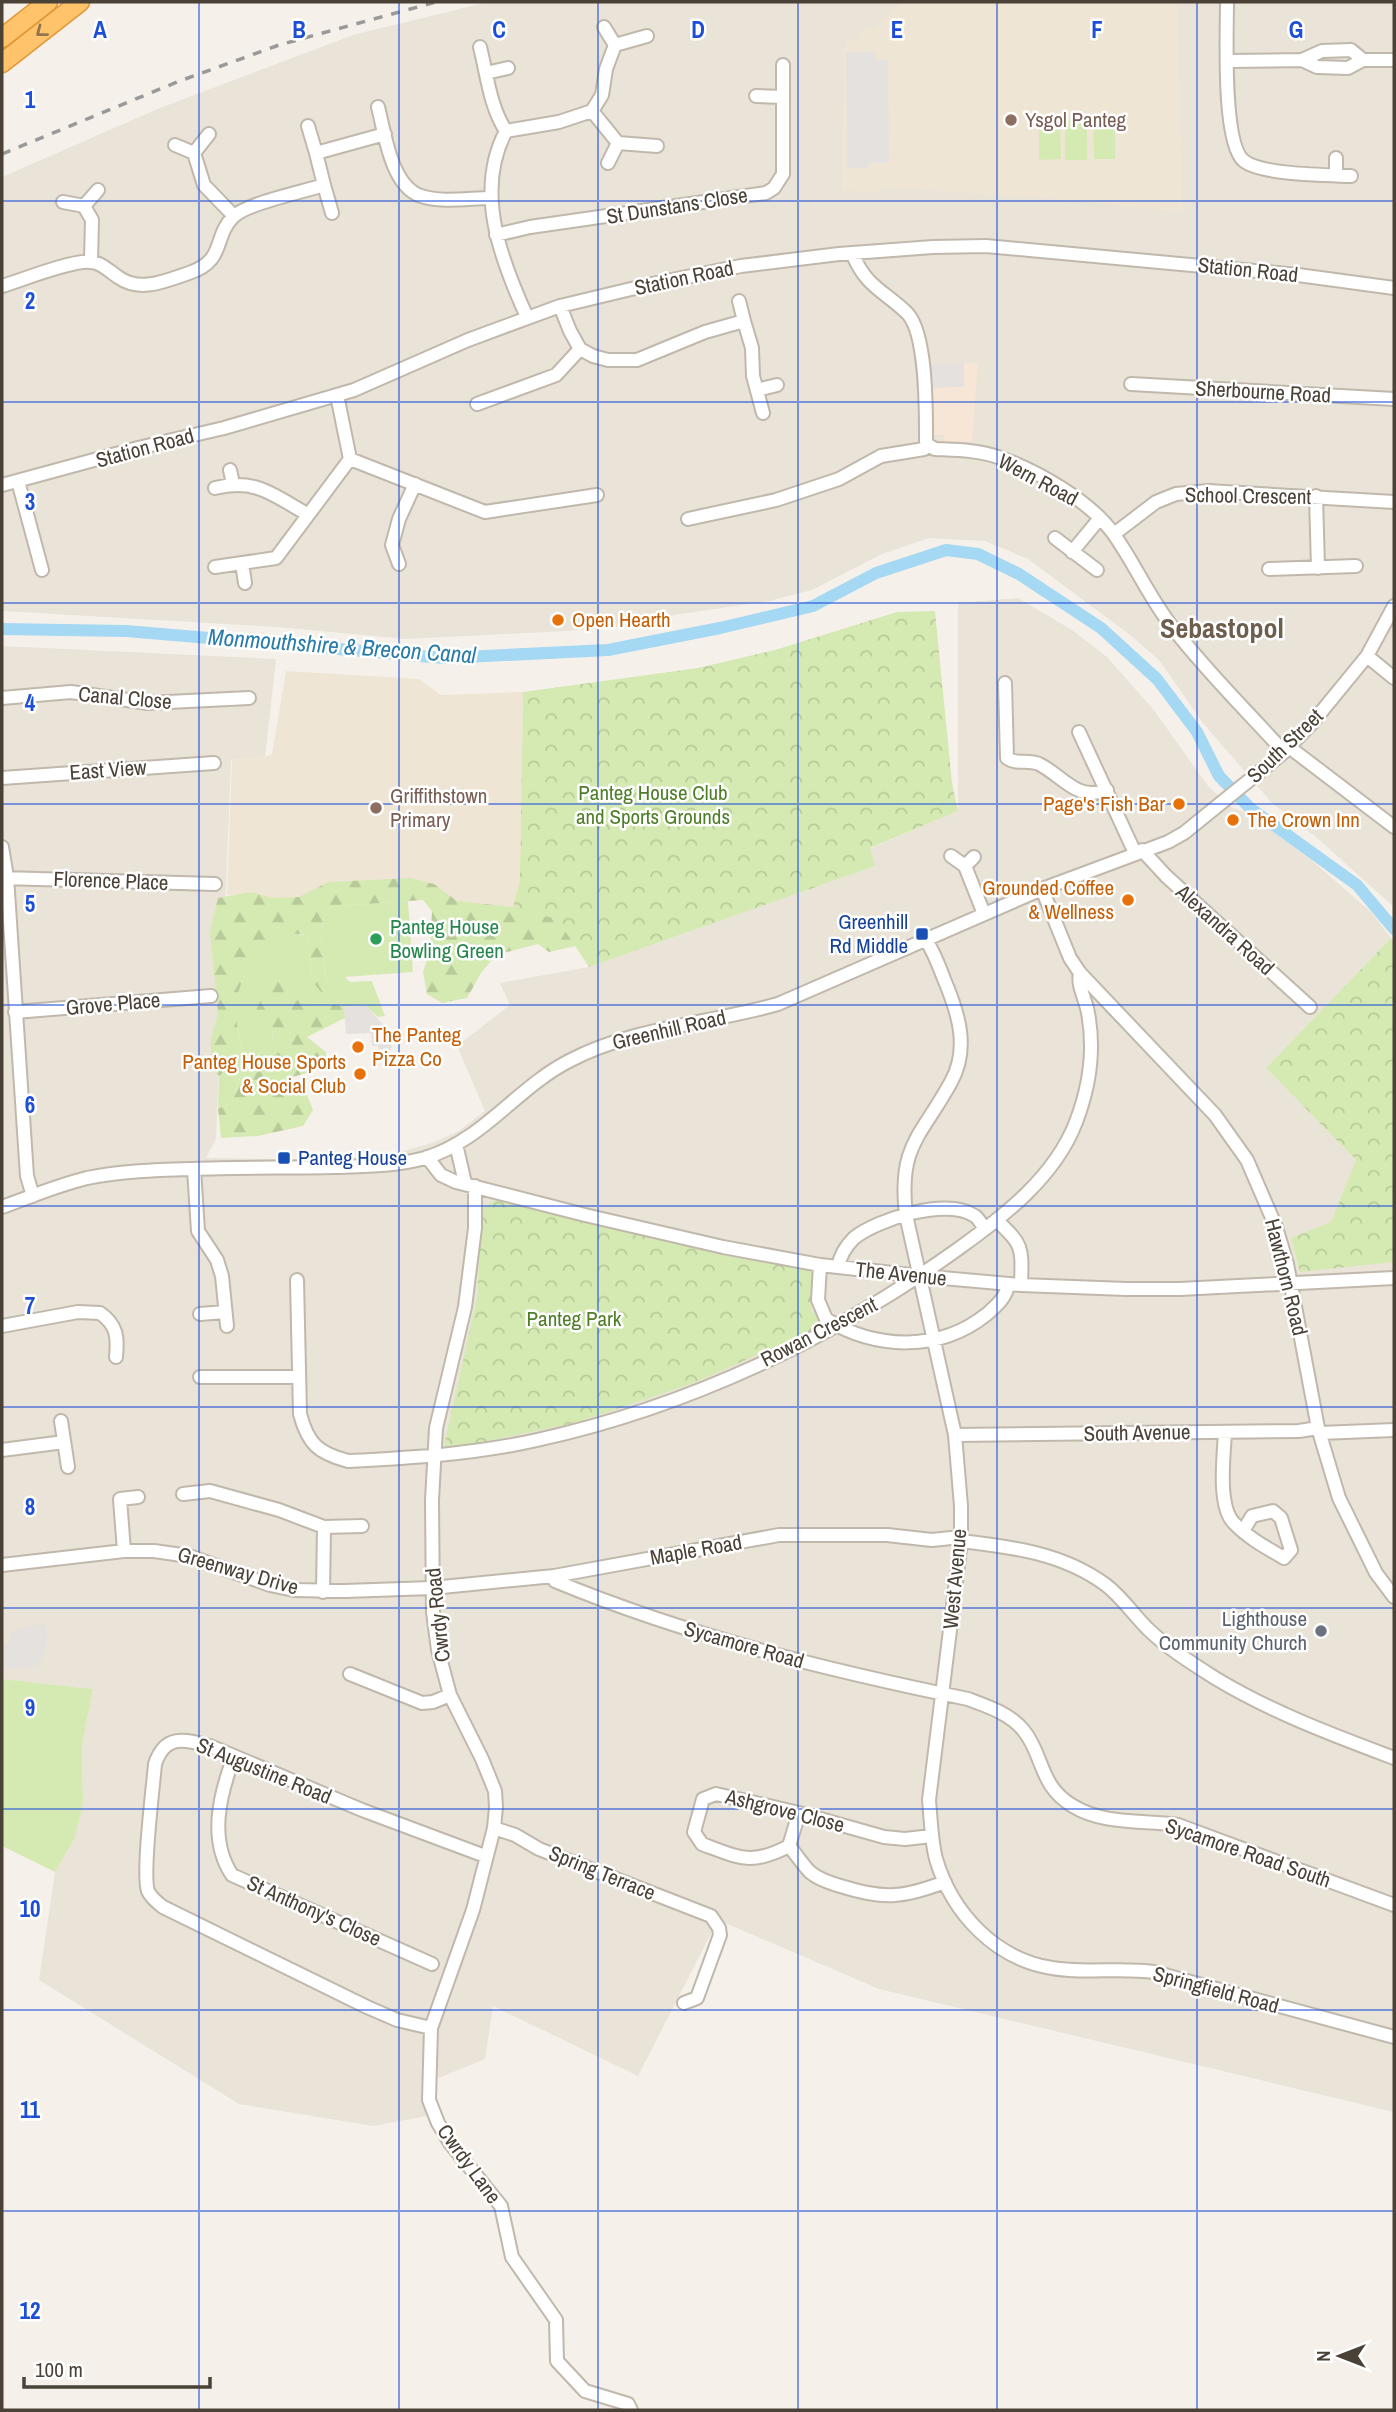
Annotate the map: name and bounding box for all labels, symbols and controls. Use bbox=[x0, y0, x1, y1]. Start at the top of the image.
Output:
text: A bbox=[93, 14, 107, 45]
text: B bbox=[292, 14, 306, 45]
text: C bbox=[492, 14, 506, 45]
text: D bbox=[691, 14, 705, 45]
text: E bbox=[891, 14, 903, 45]
text: F bbox=[1091, 14, 1103, 45]
text: G bbox=[1289, 14, 1303, 45]
one-way arrow bbox=[36, 24, 48, 37]
text: 1 bbox=[25, 84, 36, 115]
place label: Ysgol Panteg bbox=[1025, 105, 1127, 134]
marker: Ysgol Panteg bbox=[1003, 112, 1019, 128]
street label: St Dunstans Close bbox=[604, 180, 750, 231]
street label: Station Road bbox=[1197, 250, 1300, 289]
street label: Station Road bbox=[632, 253, 736, 302]
text: 2 bbox=[25, 285, 35, 316]
street label: Sherbourne Road bbox=[1194, 373, 1332, 410]
street label: Station Road bbox=[93, 421, 197, 475]
street label: Wern Road bbox=[993, 446, 1083, 513]
street label: School Crescent bbox=[1185, 480, 1312, 511]
text: 3 bbox=[25, 486, 35, 517]
place label: Open Hearth bbox=[572, 605, 671, 634]
district label: Sebastopol bbox=[1160, 609, 1284, 647]
marker: Open Hearth bbox=[550, 612, 566, 628]
water label: Monmouthshire & Brecon Canal bbox=[207, 621, 478, 670]
street label: Canal Close bbox=[77, 679, 173, 716]
text: 4 bbox=[25, 687, 36, 718]
street label: South Street bbox=[1240, 702, 1329, 789]
street label: East View bbox=[68, 752, 148, 787]
park label: Panteg House Club and Sports Grounds bbox=[576, 778, 730, 831]
place label: Griffithstown Primary bbox=[390, 781, 487, 834]
place label: Page's Fish Bar bbox=[1043, 789, 1165, 818]
marker: Page's Fish Bar bbox=[1171, 796, 1187, 812]
marker: Griffithstown Primary bbox=[368, 800, 384, 816]
place label: The Crown Inn bbox=[1247, 805, 1360, 834]
marker: The Crown Inn bbox=[1225, 812, 1241, 828]
street label: Florence Place bbox=[53, 864, 169, 897]
place label: Grounded Coffee & Wellness bbox=[982, 873, 1114, 926]
street label: Alexandra Road bbox=[1169, 877, 1281, 982]
text: 5 bbox=[25, 888, 35, 919]
marker: Grounded Coffee & Wellness bbox=[1120, 892, 1136, 908]
place label: Greenhill Rd Middle bbox=[830, 907, 908, 960]
place label: Panteg House Bowling Green bbox=[390, 912, 504, 965]
marker: Greenhill Rd Middle bbox=[914, 926, 930, 942]
marker: Panteg House Bowling Green bbox=[368, 931, 384, 947]
street label: Grove Place bbox=[64, 985, 161, 1022]
street label: Greenhill Road bbox=[609, 1002, 729, 1057]
place label: The Panteg Pizza Co bbox=[372, 1020, 461, 1073]
marker: The Panteg Pizza Co bbox=[350, 1039, 366, 1055]
place label: Panteg House Sports & Social Club bbox=[182, 1047, 346, 1100]
marker: Panteg House Sports & Social Club bbox=[352, 1066, 368, 1082]
text: 6 bbox=[25, 1089, 35, 1120]
place label: Panteg House bbox=[298, 1143, 407, 1172]
marker: Panteg House bbox=[276, 1150, 292, 1166]
street label: Hawthorn Road bbox=[1258, 1215, 1315, 1338]
street label: The Avenue bbox=[854, 1254, 948, 1293]
text: 7 bbox=[25, 1290, 35, 1321]
street label: Rowan Crescent bbox=[755, 1290, 882, 1373]
park label: Panteg Park bbox=[527, 1304, 622, 1333]
street label: South Avenue bbox=[1083, 1417, 1191, 1448]
text: 8 bbox=[25, 1491, 35, 1522]
street label: Maple Road bbox=[648, 1527, 744, 1572]
street label: West Avenue bbox=[936, 1527, 973, 1630]
street label: Greenway Drive bbox=[174, 1539, 302, 1602]
street label: Cwrdy Road bbox=[418, 1566, 457, 1664]
place label: Lighthouse Community Church bbox=[1159, 1604, 1307, 1657]
street label: Sycamore Road bbox=[681, 1614, 807, 1675]
marker: Lighthouse Community Church bbox=[1313, 1623, 1329, 1639]
text: 9 bbox=[25, 1692, 35, 1723]
street label: St Augustine Road bbox=[192, 1730, 336, 1811]
street label: Ashgrove Close bbox=[722, 1781, 848, 1839]
street label: Sycamore Road South bbox=[1162, 1811, 1335, 1894]
street label: Spring Terrace bbox=[545, 1838, 660, 1907]
street label: St Anthony's Close bbox=[243, 1868, 386, 1953]
text: 10 bbox=[20, 1893, 40, 1924]
street label: Springfield Road bbox=[1150, 1959, 1282, 2020]
text: 11 bbox=[20, 2094, 40, 2125]
street label: Cwrdy Lane bbox=[431, 2118, 508, 2209]
text: 12 bbox=[20, 2295, 40, 2326]
north arrow bbox=[1305, 2321, 1375, 2391]
scale bar bbox=[24, 2346, 210, 2390]
text: N bbox=[1310, 2350, 1336, 2362]
text: 100 m bbox=[35, 2355, 83, 2384]

